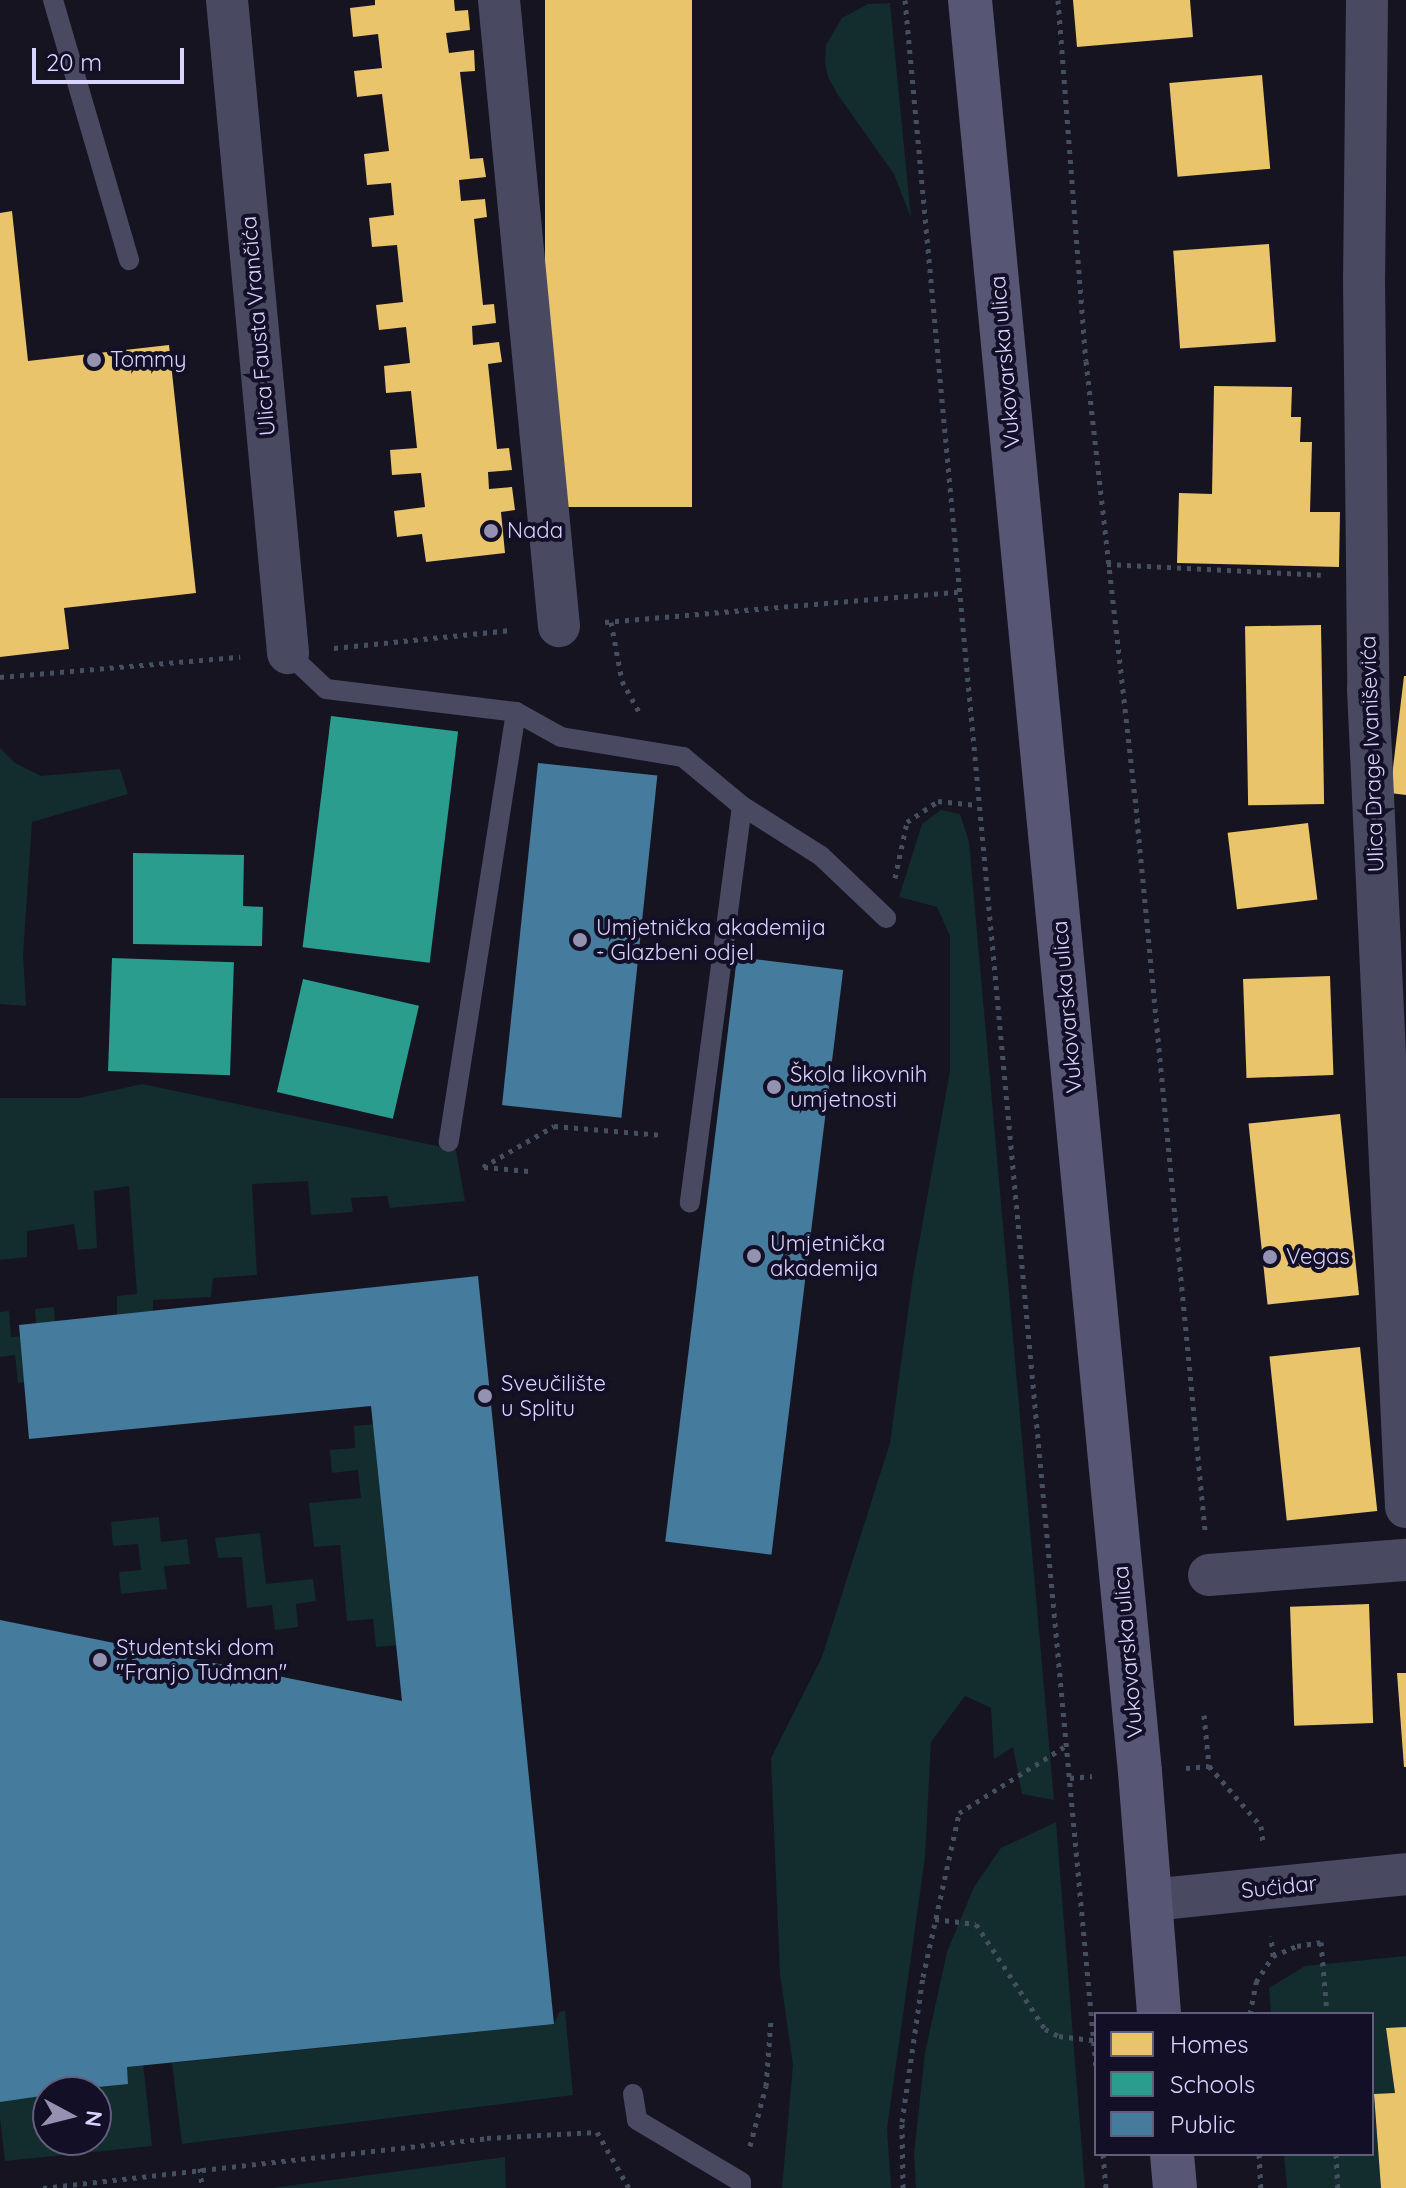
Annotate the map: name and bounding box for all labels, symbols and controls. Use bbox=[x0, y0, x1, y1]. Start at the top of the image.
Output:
scale bar bbox=[36, 32, 188, 82]
text: 20 m bbox=[46, 47, 102, 77]
street label: Ulica Fausta Vrančića bbox=[235, 215, 281, 437]
street label: Vukovarska ulica bbox=[984, 275, 1026, 449]
place label: Tommy bbox=[110, 347, 186, 373]
marker: Tommy bbox=[85, 351, 103, 369]
place label: Nada bbox=[507, 518, 563, 544]
marker: Nada bbox=[482, 522, 500, 540]
street label: Ulica Drage Ivaniševića bbox=[1355, 635, 1389, 873]
place label: Umjetnička akademija - Glazbeni odjel bbox=[596, 914, 826, 966]
street label: Vukovarska ulica bbox=[1046, 920, 1088, 1094]
marker: Umjetnička akademija - Glazbeni odjel bbox=[571, 931, 589, 949]
place label: Škola likovnih umjetnosti bbox=[790, 1061, 927, 1112]
marker: Škola likovnih umjetnosti bbox=[765, 1078, 783, 1096]
place label: Umjetnička akademija bbox=[770, 1230, 885, 1282]
place label: Vegas bbox=[1286, 1244, 1350, 1270]
marker: Umjetnička akademija bbox=[745, 1247, 763, 1265]
marker: Vegas bbox=[1261, 1248, 1279, 1266]
place label: Sveučilište u Splitu bbox=[501, 1370, 606, 1422]
marker: Sveučilište u Splitu bbox=[476, 1387, 494, 1405]
street label: Vukovarska ulica bbox=[1107, 1565, 1149, 1739]
place label: Studentski dom "Franjo Tuđman" bbox=[116, 1634, 287, 1686]
marker: Studentski dom "Franjo Tuđman" bbox=[91, 1651, 109, 1669]
street label: Sućidar bbox=[1240, 1870, 1318, 1904]
legend bbox=[1094, 2012, 1374, 2156]
text: Homes bbox=[1170, 2029, 1248, 2059]
text: Schools bbox=[1170, 2069, 1255, 2099]
north arrow bbox=[32, 2076, 112, 2156]
text: N bbox=[79, 2109, 109, 2128]
text: Public bbox=[1170, 2109, 1235, 2139]

